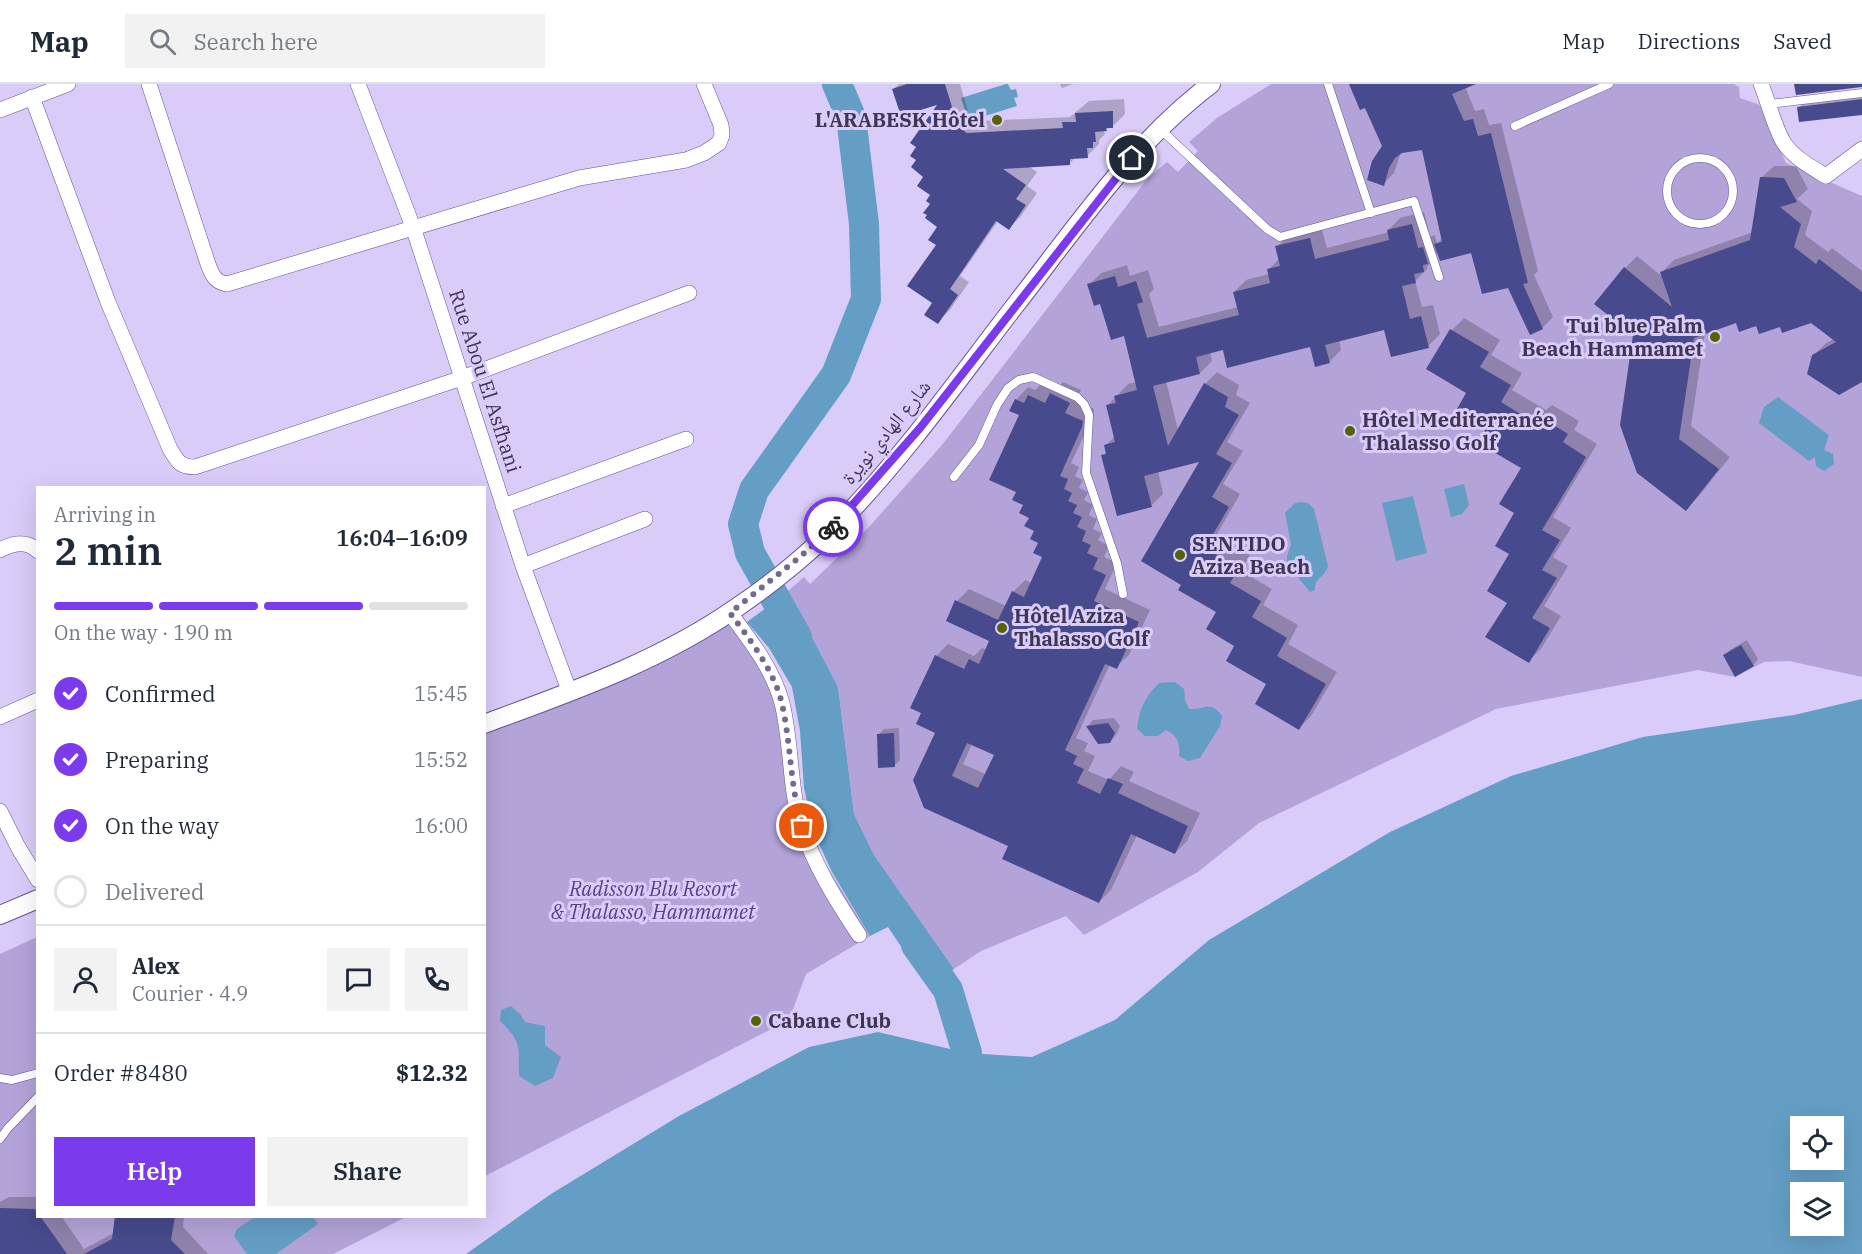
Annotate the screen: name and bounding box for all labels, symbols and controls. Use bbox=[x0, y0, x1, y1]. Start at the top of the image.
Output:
search box bbox=[125, 14, 545, 68]
text: Map bbox=[30, 23, 89, 60]
icon: search bbox=[146, 25, 179, 58]
text: Search here bbox=[194, 27, 318, 56]
text: Map bbox=[1562, 27, 1605, 55]
text: Directions bbox=[1638, 27, 1740, 55]
text: Saved bbox=[1773, 27, 1832, 55]
place label: L'ARABESK Hôtel bbox=[815, 106, 985, 133]
marker: L'ARABESK Hôtel bbox=[990, 113, 1004, 127]
pin bbox=[1106, 132, 1157, 183]
icon: home bbox=[1115, 141, 1148, 174]
street label: Rue Abou El Asfhani bbox=[443, 286, 528, 476]
place label: Tui blue Palm Beach Hammamet bbox=[1522, 312, 1704, 362]
marker: Tui blue Palm Beach Hammamet bbox=[1708, 330, 1722, 344]
street label: شارع الهادي نويرة bbox=[835, 374, 939, 492]
place label: Hôtel Mediterranée Thalasso Golf bbox=[1362, 406, 1554, 456]
marker: Hôtel Mediterranée Thalasso Golf bbox=[1343, 424, 1357, 438]
courier bbox=[803, 497, 863, 557]
text: Arriving in bbox=[54, 501, 156, 528]
icon: bike bbox=[817, 511, 850, 544]
text: 16:04–16:09 bbox=[336, 523, 468, 552]
text: 2 min bbox=[54, 525, 162, 576]
place label: SENTIDO Aziza Beach bbox=[1192, 530, 1310, 580]
marker: SENTIDO Aziza Beach bbox=[1173, 548, 1187, 562]
place label: Hôtel Aziza Thalasso Golf bbox=[1014, 602, 1151, 652]
text: On the way · 190 m bbox=[54, 619, 233, 646]
marker: Hôtel Aziza Thalasso Golf bbox=[995, 621, 1009, 635]
icon: check bbox=[54, 677, 87, 710]
text: Confirmed bbox=[105, 679, 216, 708]
text: 15:45 bbox=[414, 680, 468, 707]
icon: check bbox=[54, 743, 87, 776]
text: Preparing bbox=[105, 745, 209, 774]
text: 15:52 bbox=[414, 746, 468, 773]
pin bbox=[776, 800, 827, 851]
icon: check bbox=[54, 809, 87, 842]
icon: bag bbox=[785, 809, 818, 842]
text: On the way bbox=[105, 811, 219, 840]
text: 16:00 bbox=[414, 812, 468, 839]
park label: Radisson Blu Resort & Thalasso, Hammamet bbox=[551, 875, 756, 925]
text: Delivered bbox=[105, 877, 204, 906]
button: person bbox=[54, 948, 117, 1011]
button: chat bbox=[327, 948, 390, 1011]
button: phone bbox=[405, 948, 468, 1011]
text: Alex bbox=[132, 951, 180, 980]
text: Courier · 4.9 bbox=[132, 980, 248, 1007]
place label: Cabane Club bbox=[768, 1007, 891, 1034]
marker: Cabane Club bbox=[749, 1014, 763, 1028]
text: Order #8480 bbox=[54, 1058, 188, 1087]
text: $12.32 bbox=[396, 1058, 468, 1087]
map controls bbox=[1790, 1116, 1844, 1236]
button: locate bbox=[1790, 1116, 1844, 1170]
button: Help bbox=[54, 1137, 255, 1206]
button: Share bbox=[267, 1137, 468, 1206]
button: layers bbox=[1790, 1182, 1844, 1236]

